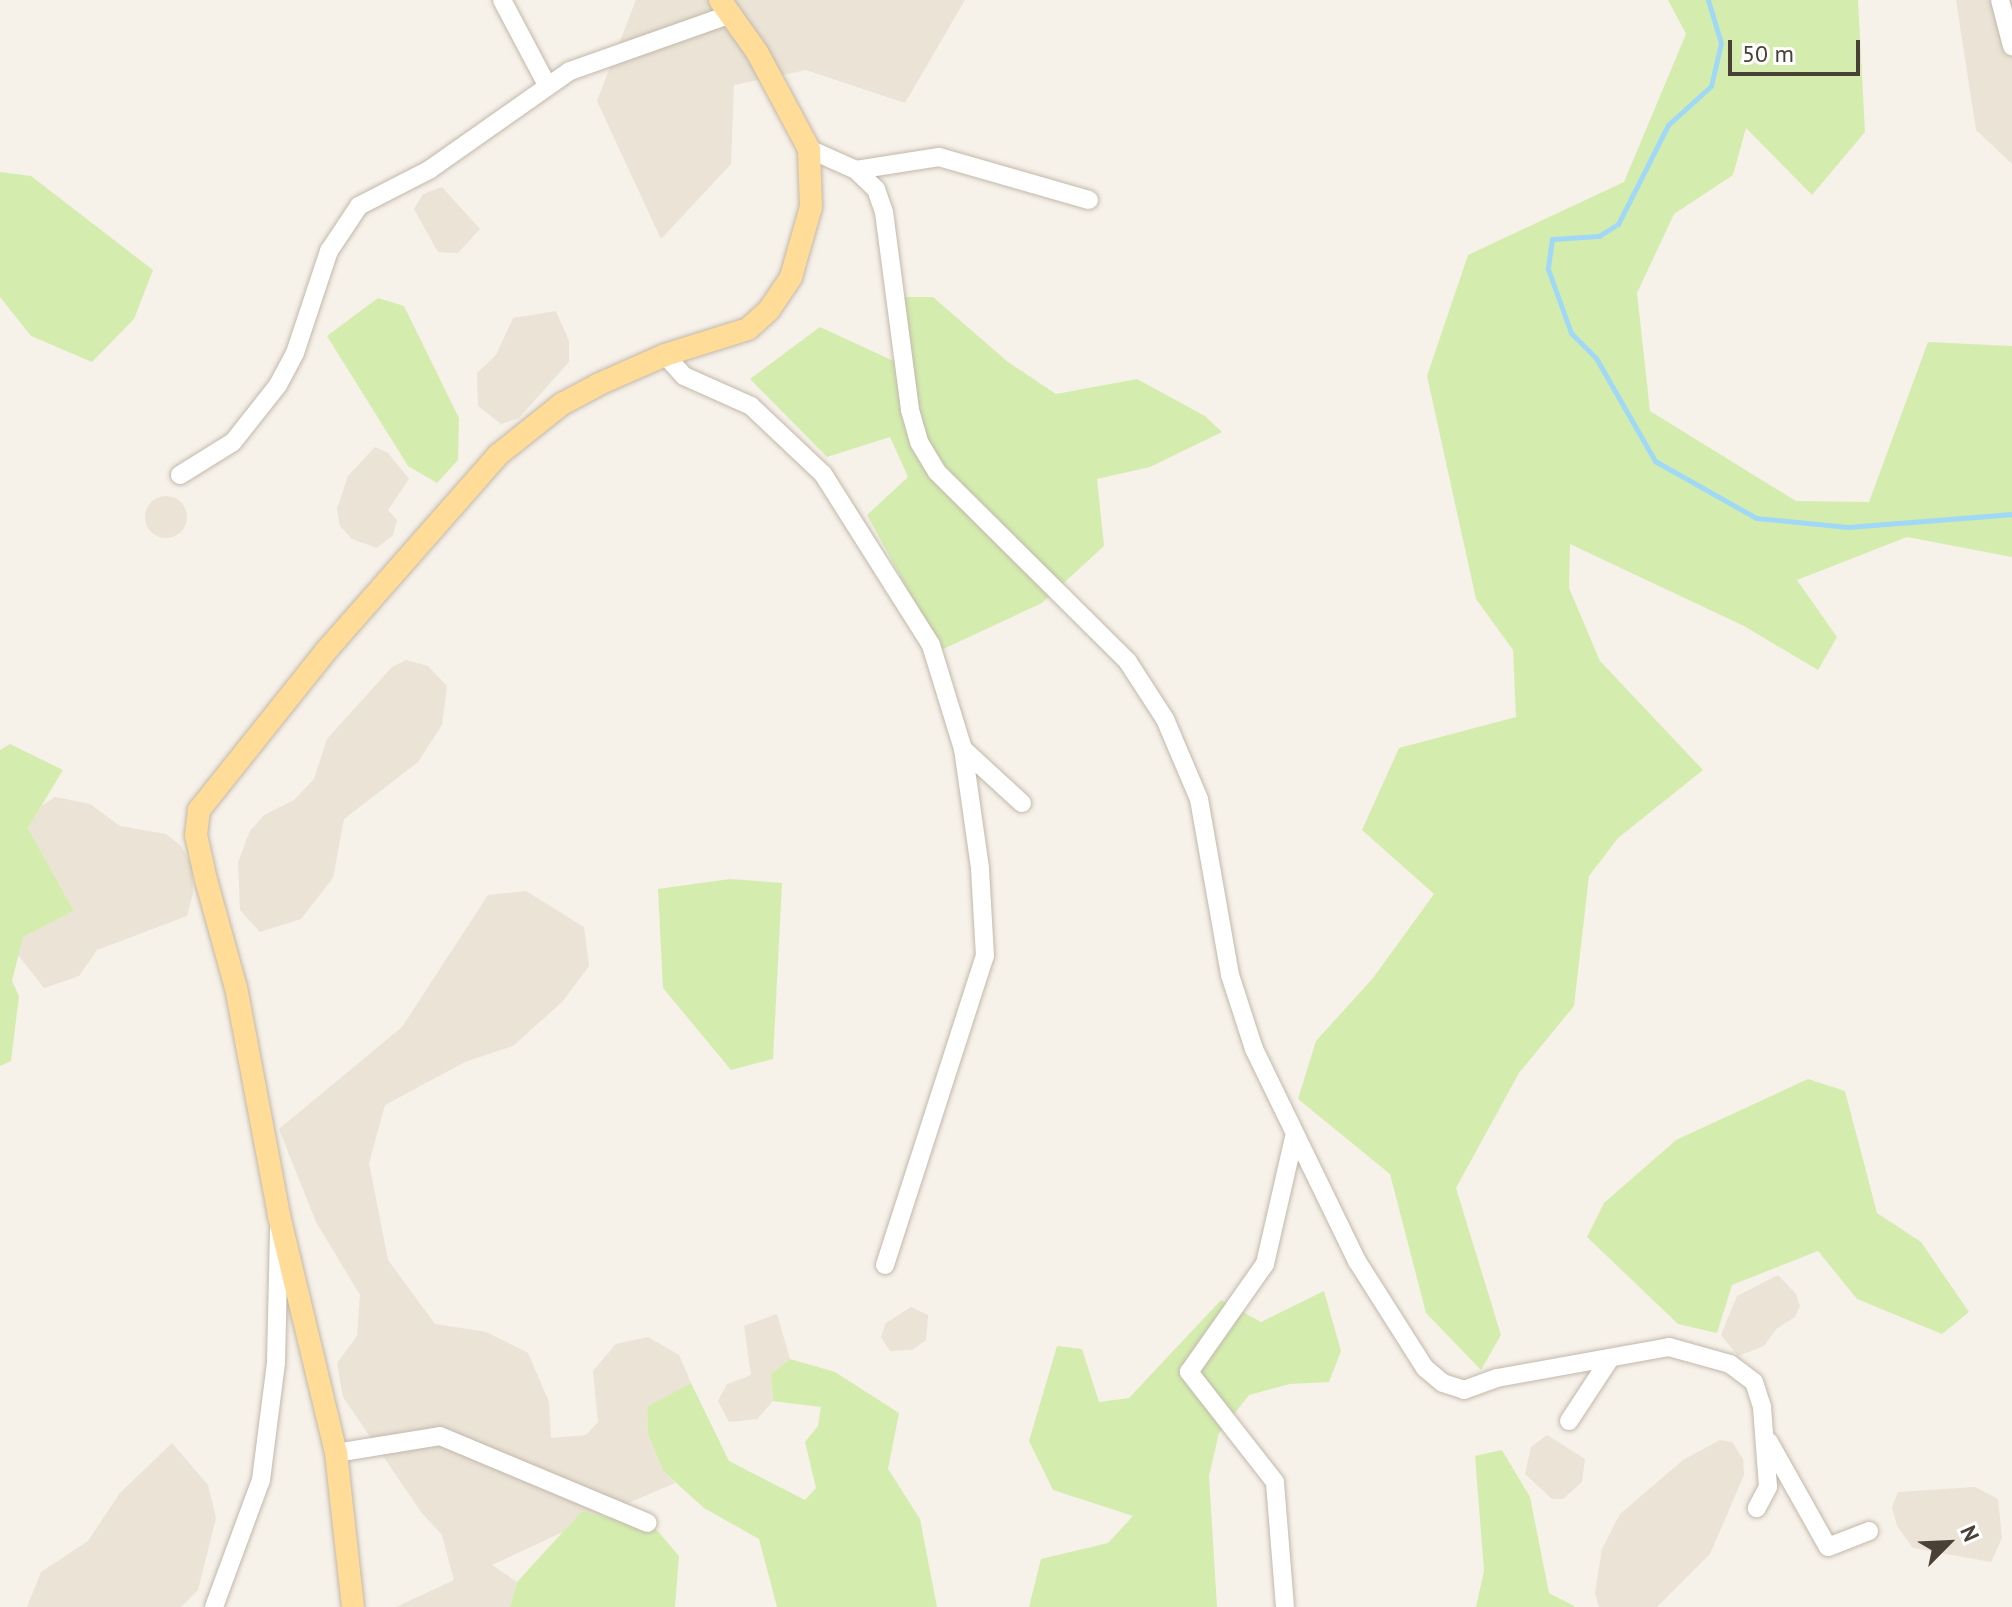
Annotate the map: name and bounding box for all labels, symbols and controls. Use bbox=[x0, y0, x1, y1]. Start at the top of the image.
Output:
scale bar bbox=[1732, 24, 1864, 74]
text: 50 m bbox=[1742, 38, 1794, 69]
north arrow bbox=[1908, 1503, 1988, 1583]
text: N bbox=[1954, 1521, 1986, 1546]

